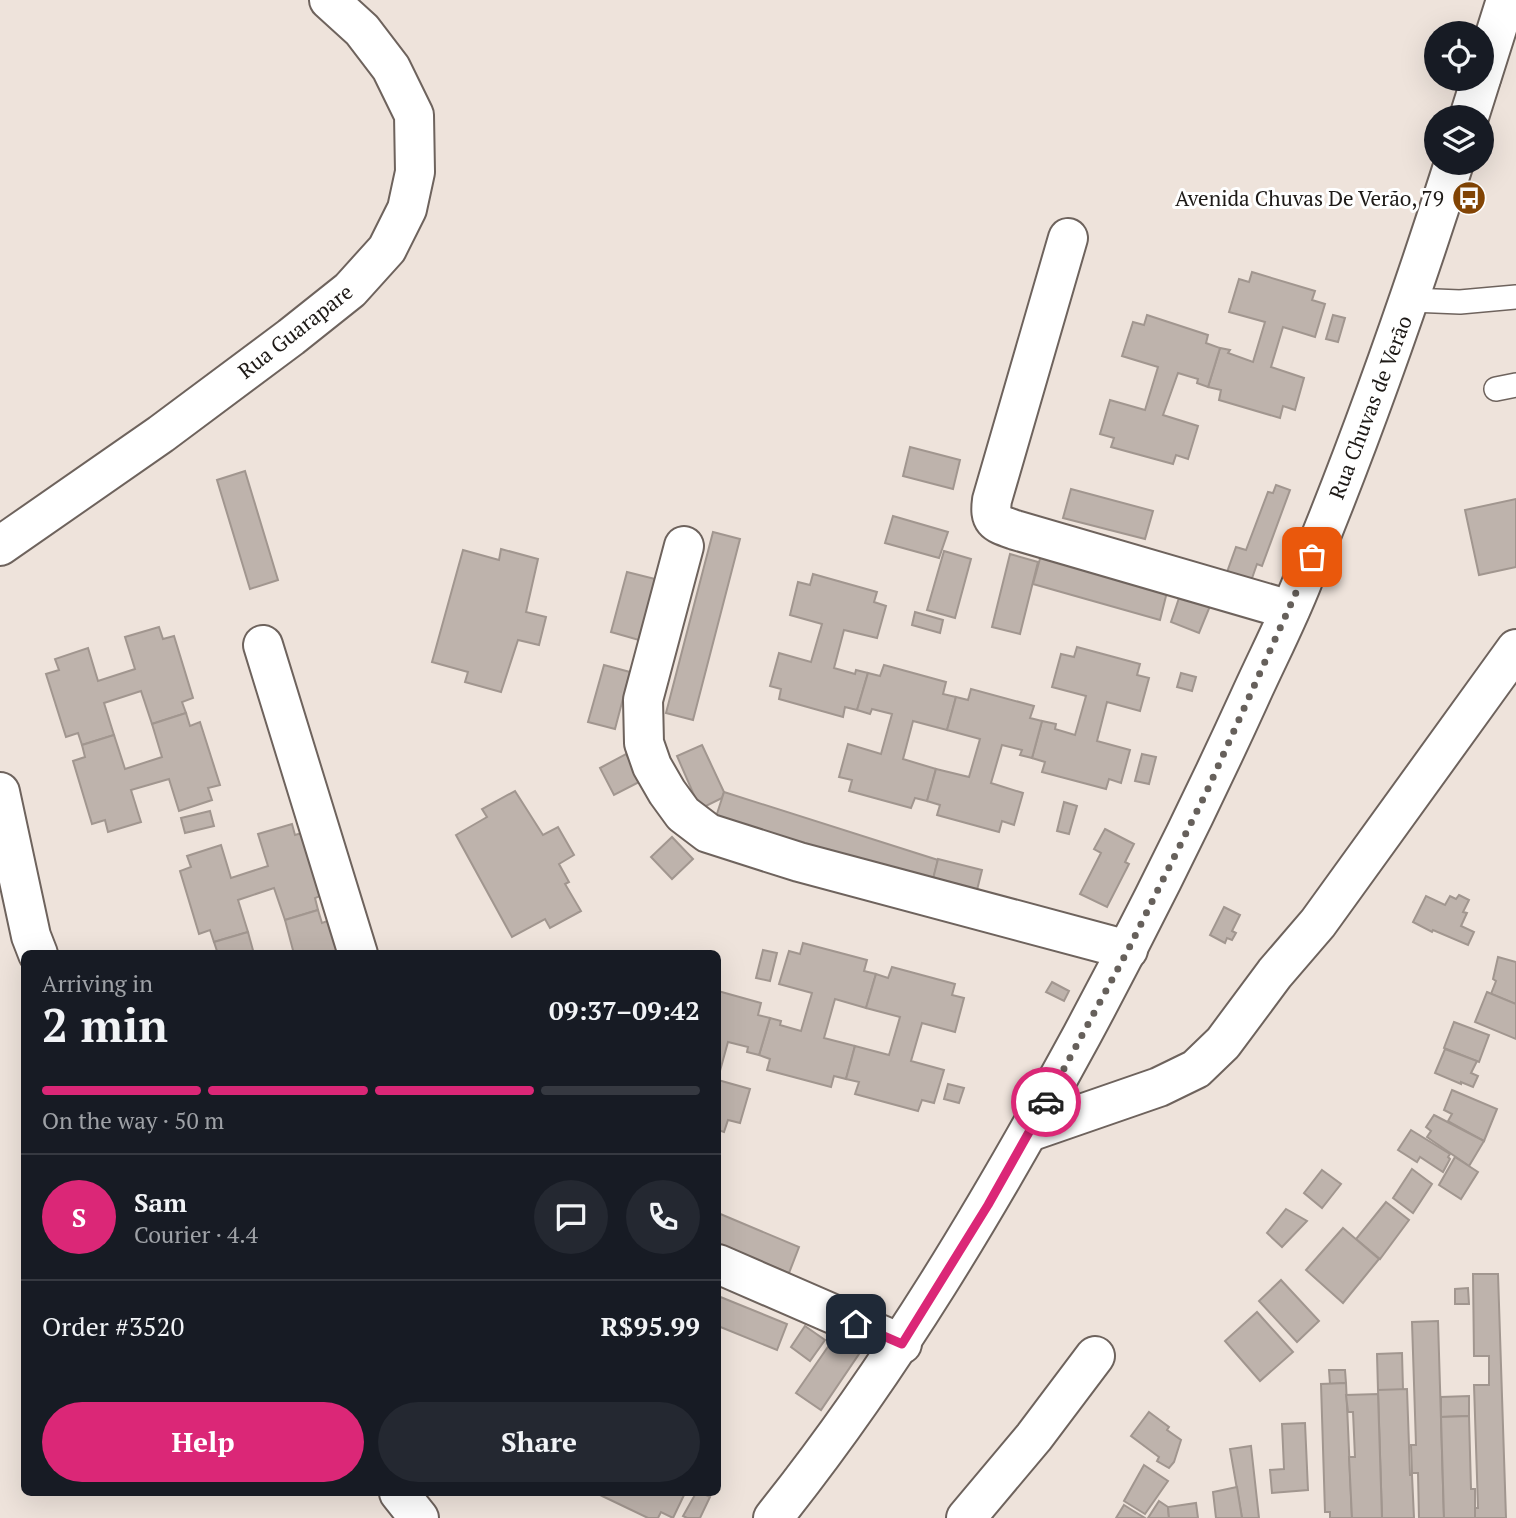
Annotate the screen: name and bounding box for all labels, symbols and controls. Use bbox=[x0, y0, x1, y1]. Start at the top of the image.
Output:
map controls bbox=[1424, 21, 1494, 175]
button: locate bbox=[1424, 21, 1494, 91]
button: layers bbox=[1424, 105, 1494, 175]
bus stop icon: Avenida Chuvas De Verão, 79 bbox=[1450, 179, 1488, 217]
place label: Avenida Chuvas De Verão, 79 bbox=[1175, 184, 1444, 212]
street label: Rua Guarapare bbox=[232, 277, 358, 385]
street label: Rua Chuvas de Verão bbox=[1322, 311, 1418, 503]
pin bbox=[1282, 527, 1342, 587]
icon: bag bbox=[1293, 538, 1331, 576]
text: Arriving in bbox=[42, 968, 153, 999]
text: 09:37–09:42 bbox=[549, 993, 700, 1027]
text: 2 min bbox=[42, 994, 168, 1055]
courier bbox=[1011, 1067, 1081, 1137]
icon: car bbox=[1027, 1083, 1065, 1121]
text: On the way · 50 m bbox=[42, 1105, 224, 1136]
button: chat bbox=[534, 1180, 608, 1254]
button: phone bbox=[626, 1180, 700, 1254]
text: Sam bbox=[134, 1185, 187, 1219]
text: S bbox=[72, 1200, 86, 1234]
text: Courier · 4.4 bbox=[134, 1219, 258, 1250]
pin bbox=[826, 1294, 886, 1354]
icon: home bbox=[837, 1305, 875, 1343]
text: Order #3520 bbox=[42, 1309, 184, 1343]
text: R$95.99 bbox=[601, 1309, 700, 1343]
button: Help bbox=[42, 1402, 364, 1482]
button: Share bbox=[378, 1402, 700, 1482]

